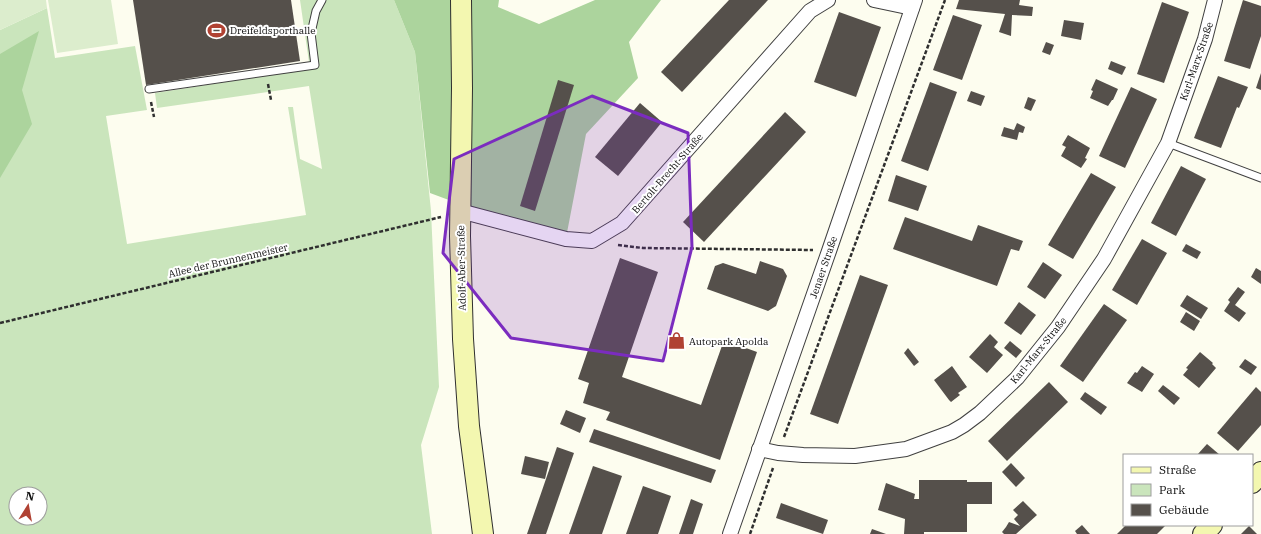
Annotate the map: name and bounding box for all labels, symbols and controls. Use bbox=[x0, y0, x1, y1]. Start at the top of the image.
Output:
sports icon: Dreifeldsporthalle bbox=[207, 20, 227, 40]
street label: Karl-Marx-Straße bbox=[1177, 20, 1216, 102]
place label: Dreifeldsporthalle bbox=[230, 24, 316, 37]
street label: Bertolt-Brecht-Straße bbox=[629, 131, 706, 216]
street label: Adolf-Aber-Straße bbox=[454, 225, 469, 311]
street label: Jenaer Straße bbox=[807, 234, 840, 300]
street label: Allee der Brunnenmeister bbox=[167, 240, 290, 281]
street label: Karl-Marx-Straße bbox=[1007, 314, 1069, 386]
shop icon: Autopark Apolda bbox=[666, 331, 686, 351]
place label: Autopark Apolda bbox=[689, 335, 769, 348]
legend bbox=[1123, 454, 1253, 526]
text: Straße bbox=[1159, 462, 1196, 477]
text: Park bbox=[1159, 482, 1185, 497]
north arrow bbox=[8, 486, 48, 526]
text: N bbox=[24, 488, 36, 504]
text: Gebäude bbox=[1159, 502, 1209, 517]

